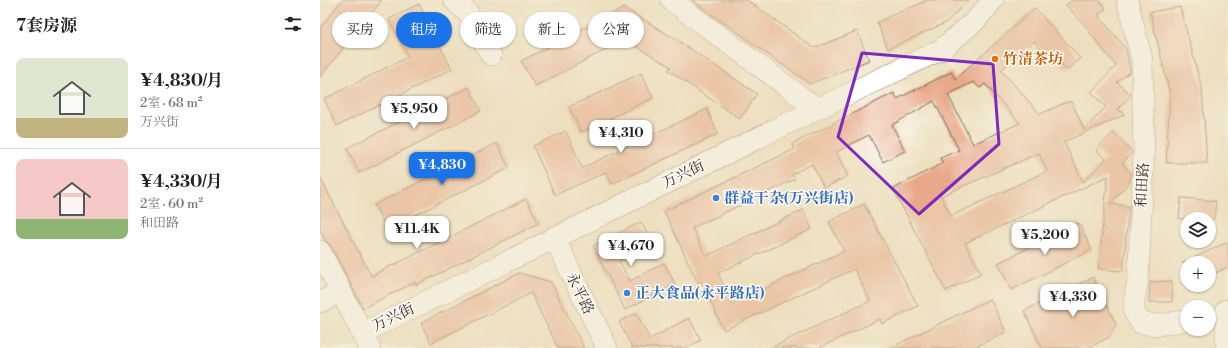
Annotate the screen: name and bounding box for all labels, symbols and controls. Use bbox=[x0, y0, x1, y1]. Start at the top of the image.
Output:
chip: 买房 bbox=[332, 12, 388, 48]
chip: 租房 bbox=[396, 12, 452, 48]
chip: 筛选 bbox=[460, 12, 516, 48]
chip: 新上 bbox=[524, 12, 580, 48]
chip: 公寓 bbox=[588, 12, 644, 48]
icon: filters bbox=[282, 13, 304, 35]
text: 7套房源 bbox=[16, 15, 77, 37]
place label: 竹清茶坊 bbox=[1003, 50, 1063, 69]
marker: 竹清茶坊 bbox=[990, 54, 1000, 64]
text: ¥4,830/月 bbox=[140, 70, 223, 92]
icon: home bbox=[48, 74, 96, 122]
text: 2室 · 68 m² bbox=[140, 95, 202, 111]
pin: ¥5,950 bbox=[381, 96, 447, 130]
text: ¥5,950 bbox=[390, 101, 438, 117]
text: 万兴街 bbox=[140, 114, 179, 130]
pin: ¥4,310 bbox=[588, 120, 654, 154]
text: ¥4,310 bbox=[598, 125, 644, 141]
pin: ¥4,830 bbox=[409, 152, 475, 186]
street label: 万兴街 bbox=[659, 156, 708, 193]
text: ¥4,830 bbox=[418, 157, 466, 173]
street label: 和田路 bbox=[1132, 162, 1153, 208]
text: ¥4,330/月 bbox=[140, 171, 223, 193]
icon: home bbox=[48, 175, 96, 223]
place label: 群益干杂(万兴街店) bbox=[724, 189, 854, 208]
marker: 群益干杂(万兴街店) bbox=[711, 193, 721, 203]
text: 2室 · 60 m² bbox=[140, 196, 203, 212]
map controls bbox=[1180, 212, 1216, 336]
button: layers bbox=[1180, 212, 1216, 248]
text: 和田路 bbox=[140, 215, 179, 231]
pin: ¥11.4K bbox=[384, 216, 450, 250]
text: ¥11.4K bbox=[394, 221, 440, 237]
pin: ¥5,200 bbox=[1012, 222, 1078, 256]
text: ¥5,200 bbox=[1020, 227, 1070, 243]
pin: ¥4,670 bbox=[598, 233, 664, 267]
text: ¥4,670 bbox=[608, 238, 654, 254]
button: + bbox=[1180, 256, 1216, 292]
street label: 永平路 bbox=[561, 269, 598, 318]
place label: 正大食品(永平路店) bbox=[635, 284, 765, 303]
pin: ¥4,330 bbox=[1040, 284, 1106, 318]
marker: 正大食品(永平路店) bbox=[622, 288, 632, 298]
text: ¥4,330 bbox=[1049, 289, 1097, 305]
street label: 万兴街 bbox=[369, 299, 418, 336]
button: − bbox=[1180, 300, 1216, 336]

